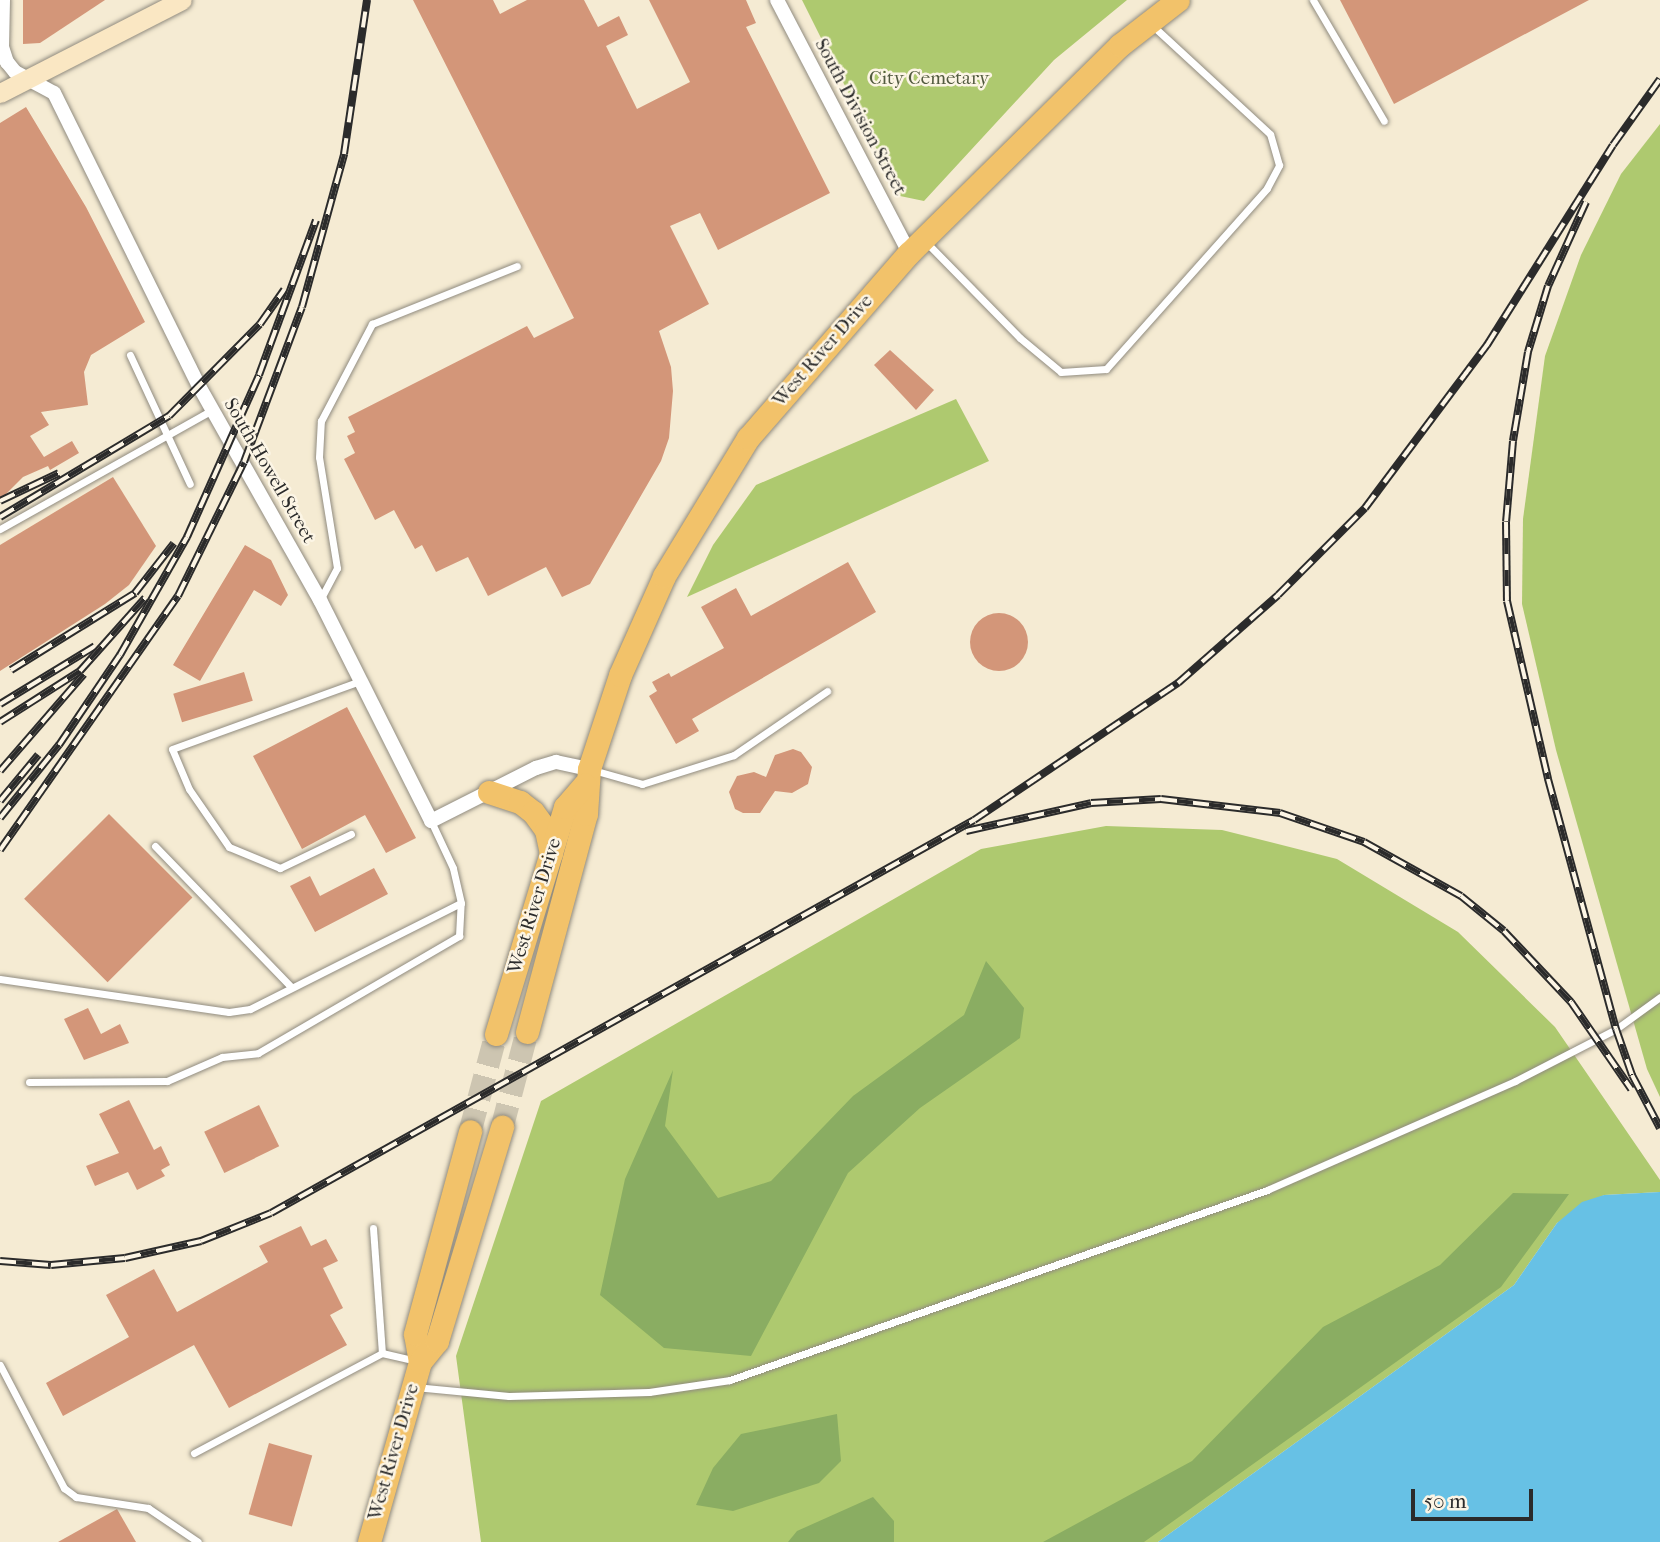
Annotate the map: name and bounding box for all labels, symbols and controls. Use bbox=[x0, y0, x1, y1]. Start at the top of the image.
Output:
street label: South Division Street bbox=[809, 35, 911, 199]
park label: City Cemetary bbox=[869, 68, 989, 90]
street label: West River Drive bbox=[768, 290, 878, 412]
street label: South Howell Street bbox=[218, 395, 320, 547]
street label: West River Drive bbox=[504, 835, 566, 977]
street label: West River Drive bbox=[364, 1381, 424, 1523]
scale bar bbox=[1415, 1476, 1538, 1520]
text: 50 m bbox=[1424, 1489, 1467, 1513]

